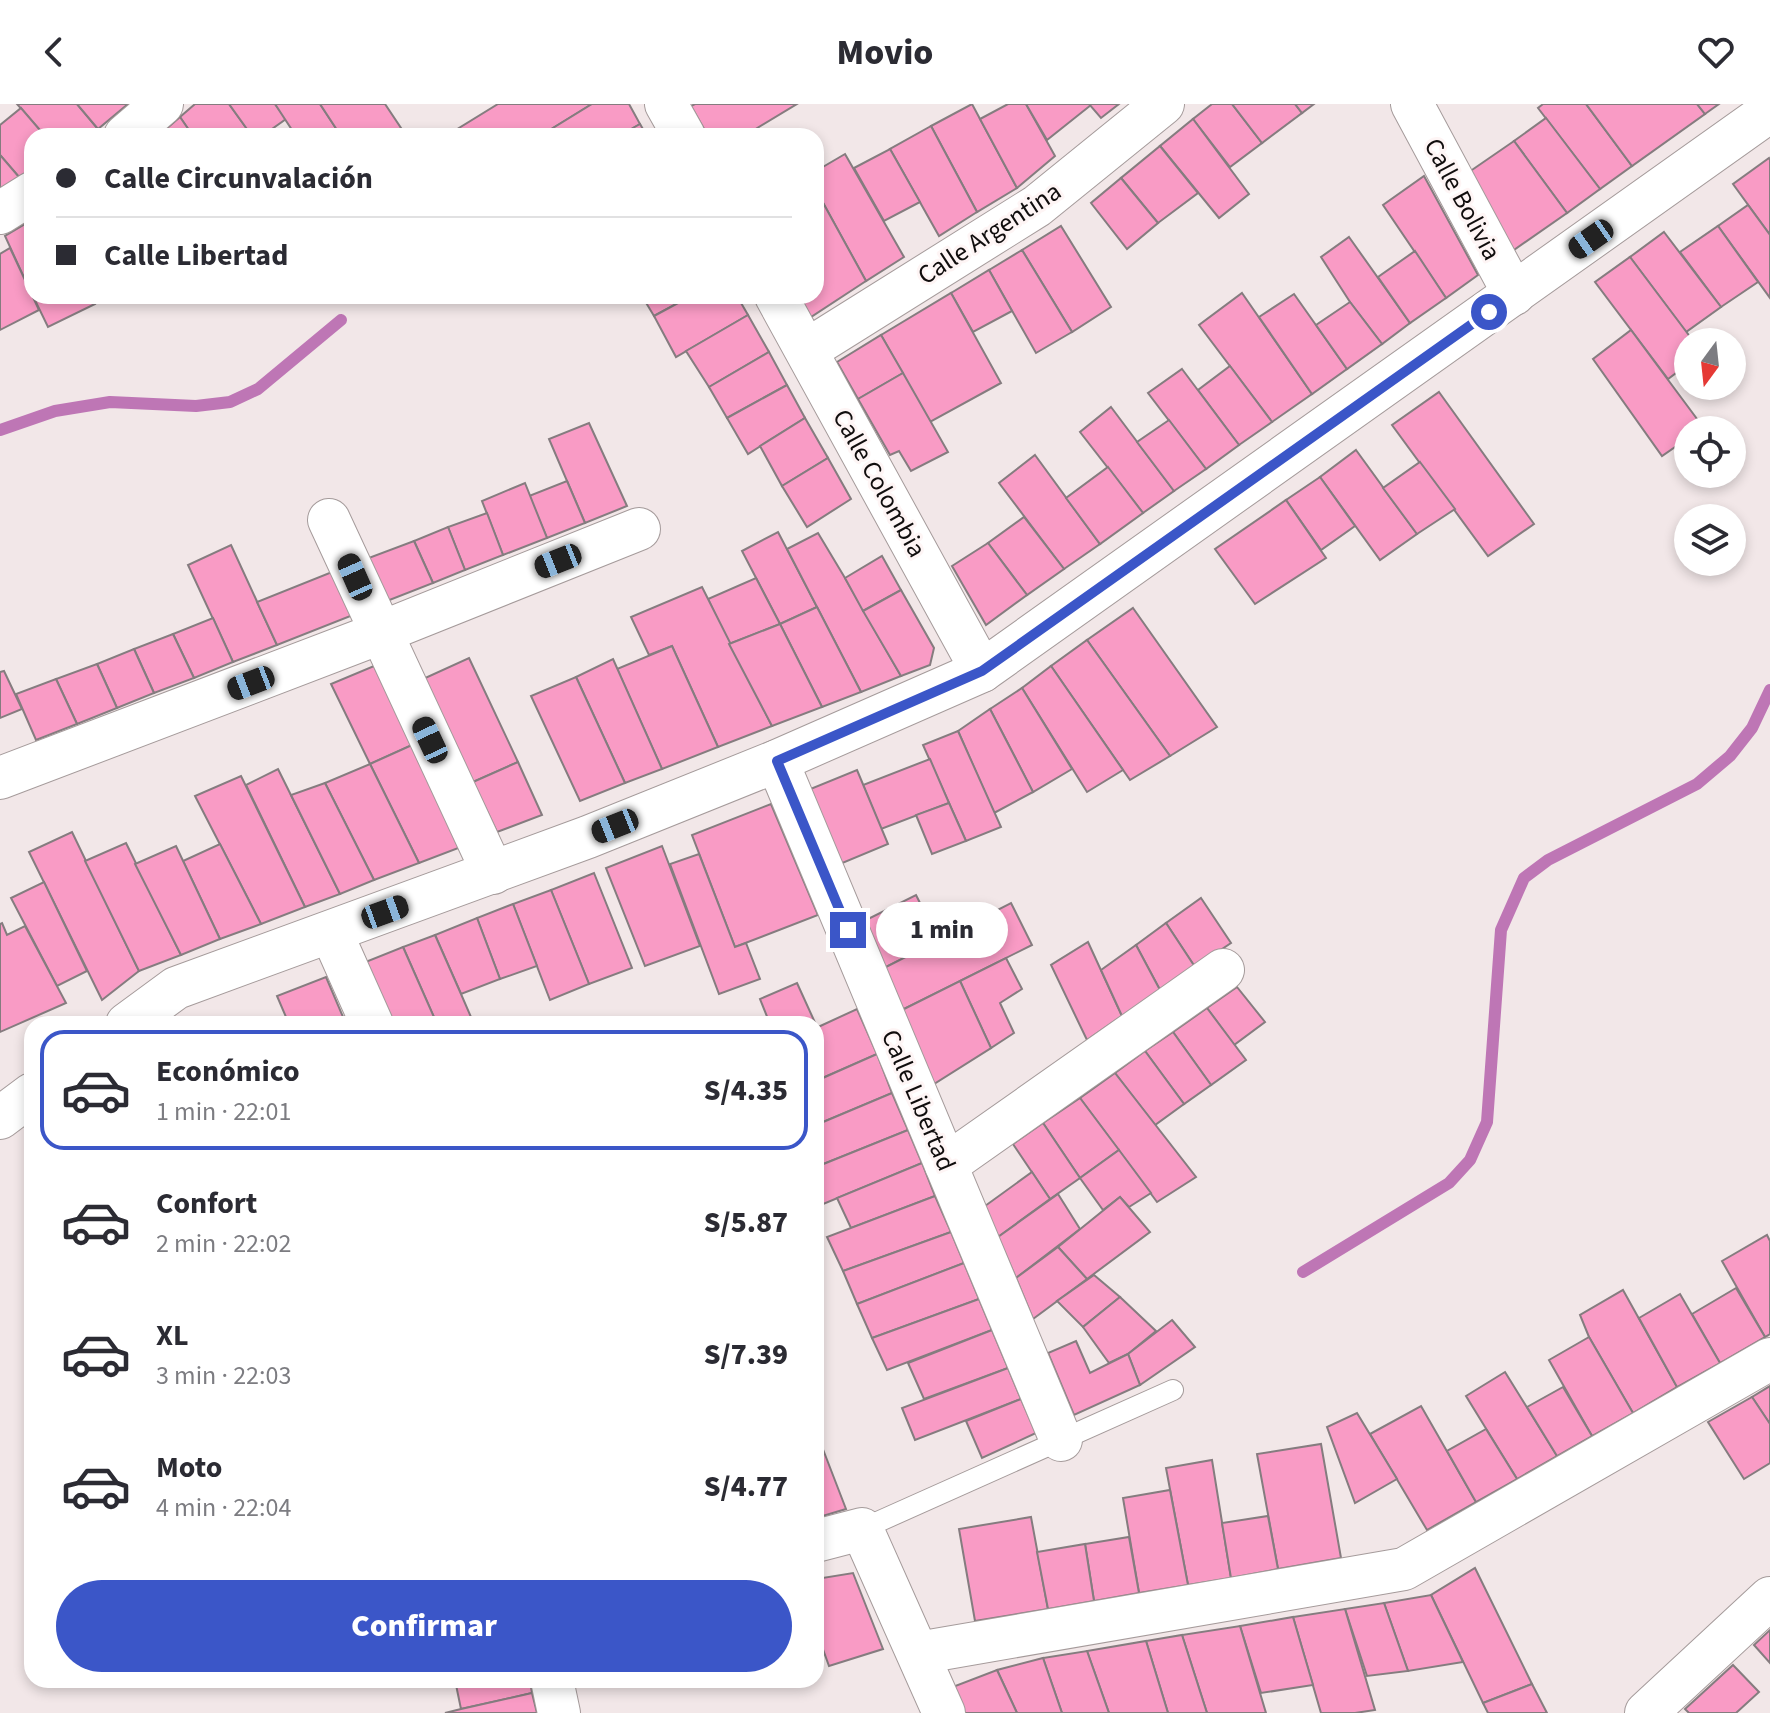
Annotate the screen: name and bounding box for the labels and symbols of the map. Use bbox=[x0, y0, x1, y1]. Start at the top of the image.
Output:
street label: Calle Bolivia bbox=[1415, 132, 1510, 267]
street label: Calle Argentina bbox=[910, 173, 1068, 294]
car bbox=[1564, 215, 1618, 263]
route start bbox=[1471, 294, 1507, 330]
north arrow bbox=[1674, 328, 1746, 400]
street label: Calle Colombia bbox=[824, 402, 936, 564]
car bbox=[531, 541, 585, 581]
car bbox=[334, 550, 376, 604]
car bbox=[224, 663, 278, 703]
car bbox=[409, 713, 451, 767]
car bbox=[588, 806, 642, 846]
car bbox=[358, 893, 412, 931]
callout: 1 min bbox=[876, 902, 1008, 958]
route end bbox=[830, 912, 866, 948]
street label: Calle Libertad bbox=[872, 1024, 965, 1177]

